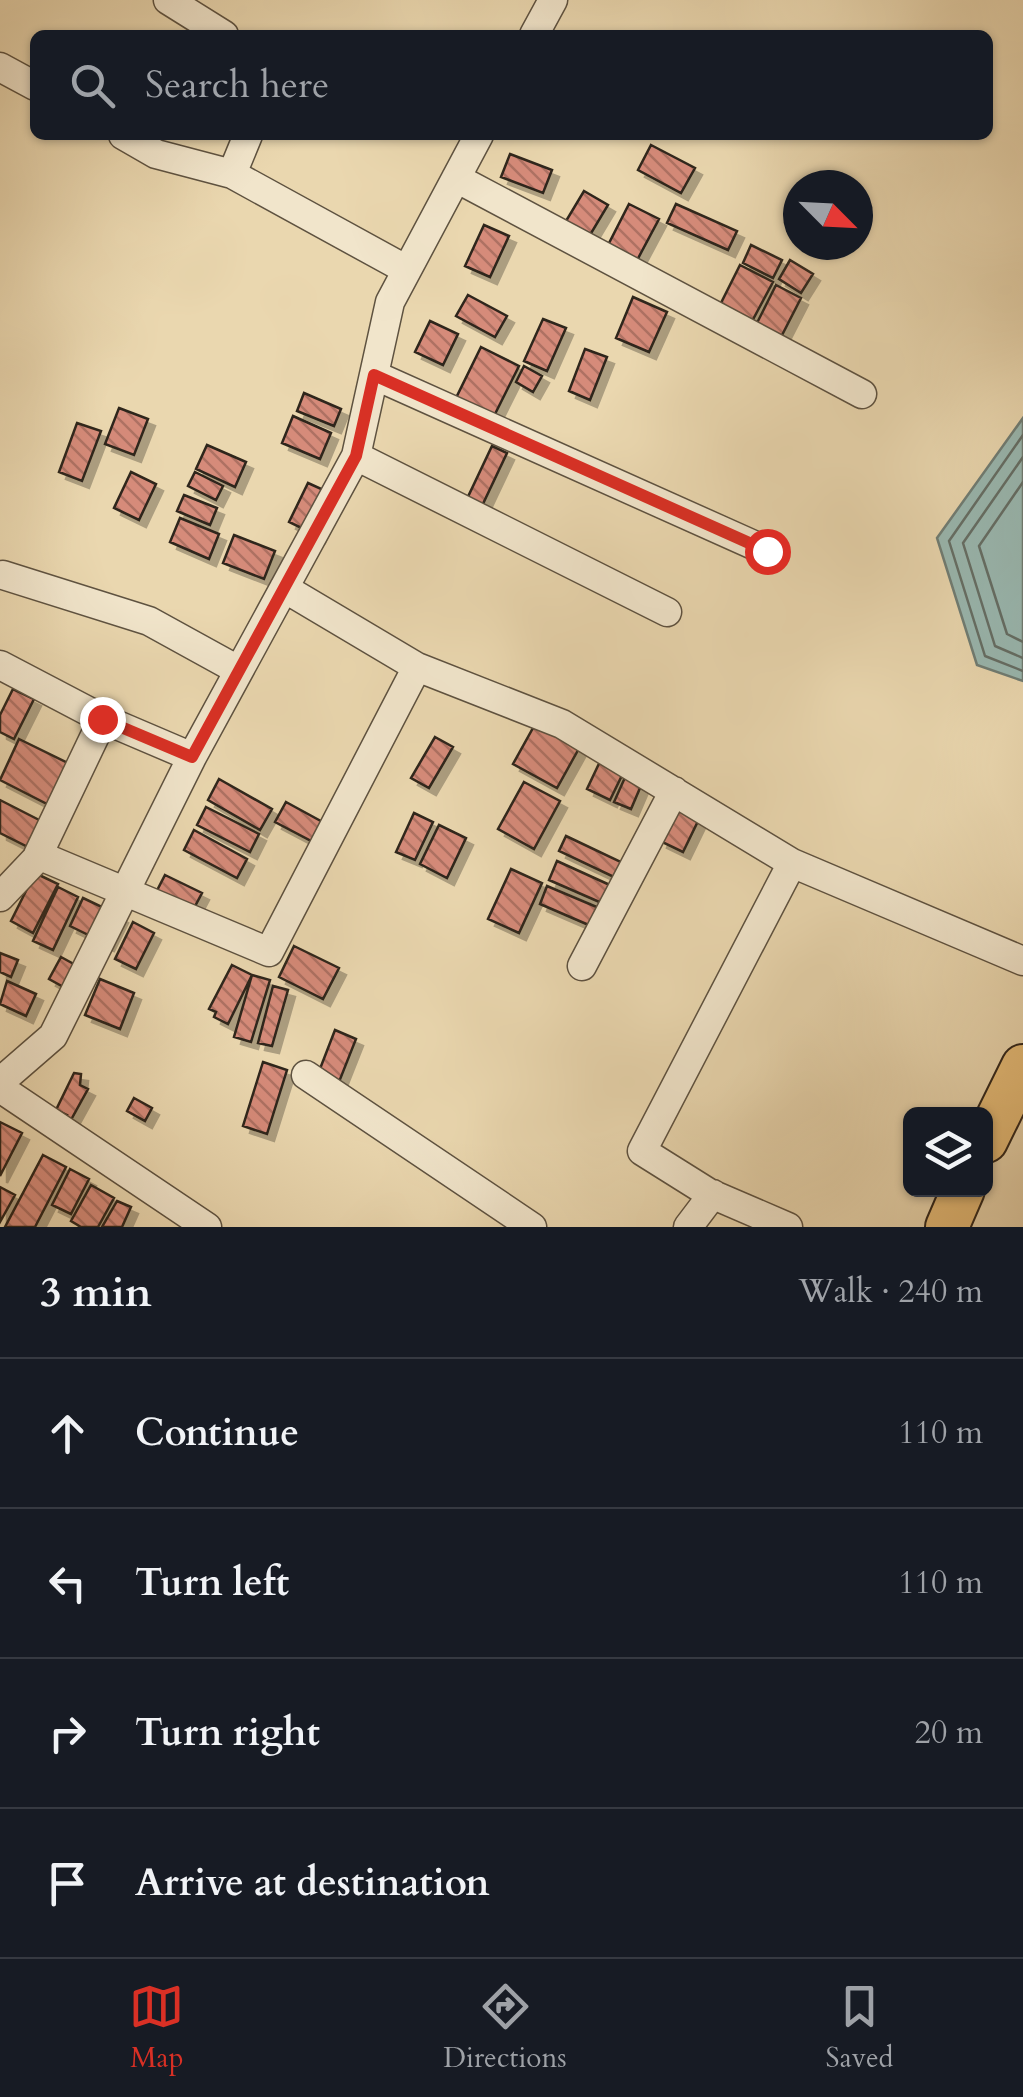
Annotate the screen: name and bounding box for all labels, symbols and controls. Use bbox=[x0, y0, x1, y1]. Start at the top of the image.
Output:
search box bbox=[30, 30, 993, 140]
icon: search bbox=[65, 58, 120, 113]
text: Search here bbox=[145, 59, 329, 111]
north arrow bbox=[783, 170, 873, 260]
route start bbox=[745, 529, 791, 575]
route end bbox=[80, 697, 126, 743]
map controls bbox=[903, 1107, 993, 1197]
button: layers bbox=[903, 1107, 993, 1197]
text: 3 min bbox=[40, 1264, 152, 1321]
text: Walk · 240 m bbox=[798, 1270, 983, 1314]
icon: ahead bbox=[40, 1406, 95, 1461]
text: Continue bbox=[135, 1407, 299, 1459]
text: 110 m bbox=[898, 1411, 983, 1455]
icon: left bbox=[40, 1556, 95, 1611]
text: Turn left bbox=[135, 1557, 289, 1609]
text: 110 m bbox=[898, 1561, 983, 1605]
icon: right bbox=[40, 1706, 95, 1761]
text: Turn right bbox=[135, 1707, 320, 1759]
text: 20 m bbox=[915, 1711, 983, 1755]
icon: arrive bbox=[40, 1856, 95, 1911]
text: Arrive at destination bbox=[135, 1857, 490, 1909]
tab: Map bbox=[129, 1979, 184, 2077]
tab: Directions bbox=[443, 1979, 567, 2077]
tab: Saved bbox=[826, 1979, 894, 2077]

